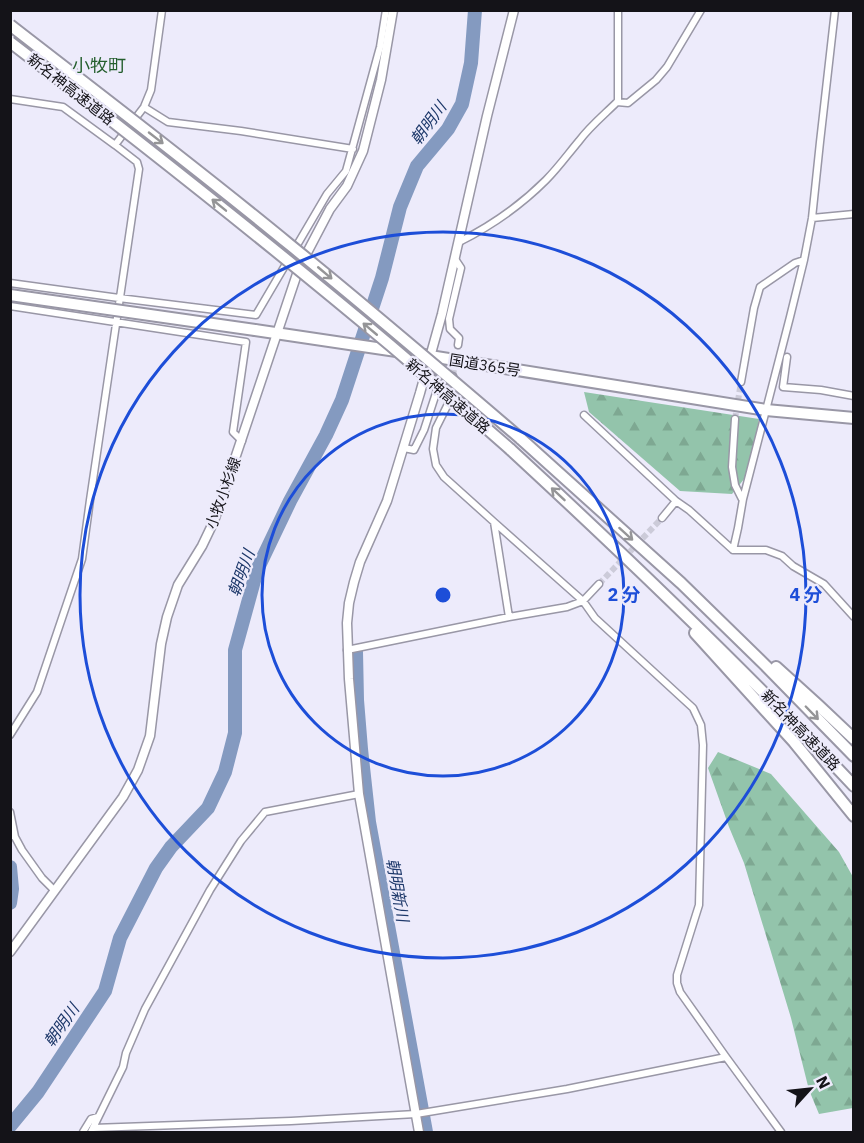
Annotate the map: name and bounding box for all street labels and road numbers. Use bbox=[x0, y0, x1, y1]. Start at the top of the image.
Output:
street label: 新名神高速道路 bbox=[24, 49, 118, 129]
street label: 国道365号 bbox=[448, 350, 522, 380]
street label: 新名神高速道路 bbox=[402, 354, 494, 438]
street label: 小牧小杉線 bbox=[201, 455, 245, 531]
street label: 新名神高速道路 bbox=[758, 686, 844, 774]

